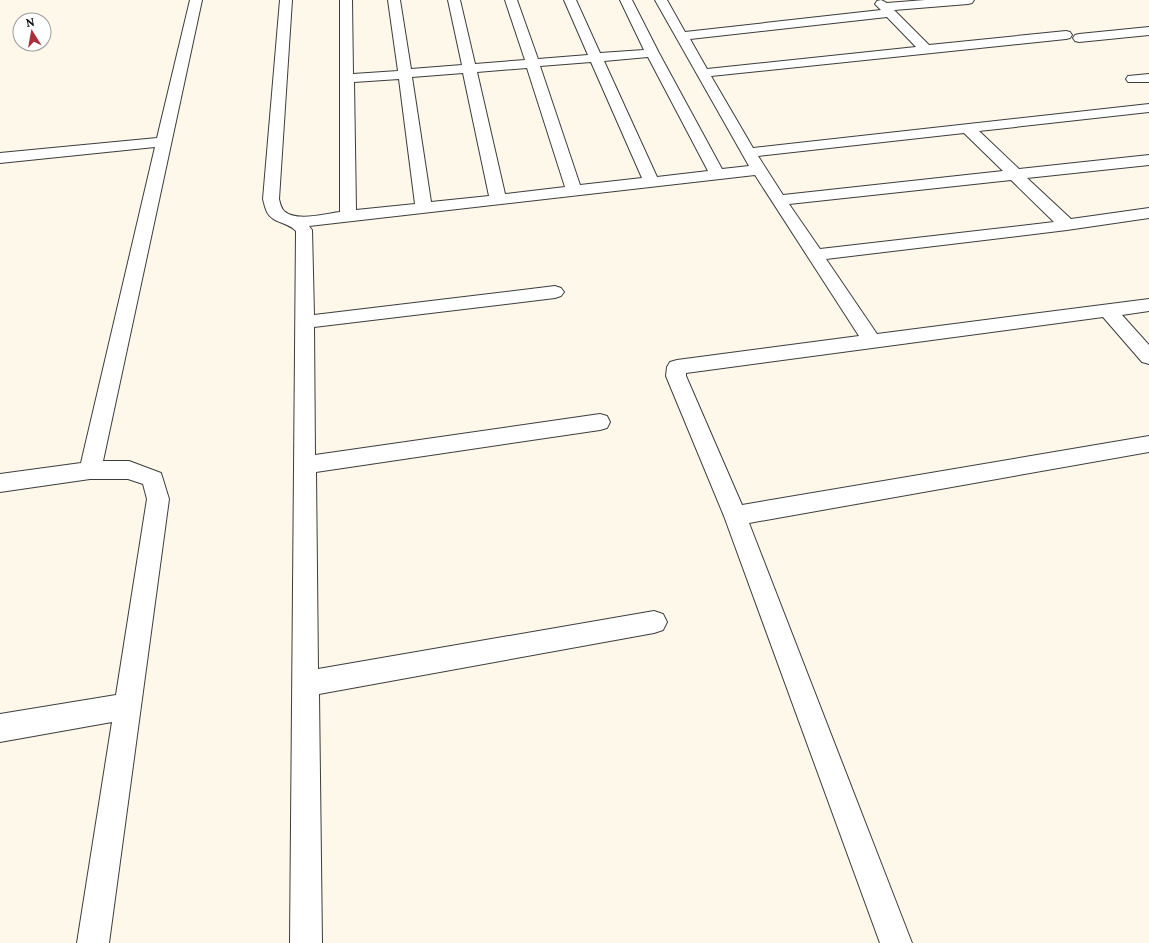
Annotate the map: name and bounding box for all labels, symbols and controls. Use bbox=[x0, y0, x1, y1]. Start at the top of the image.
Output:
north arrow bbox=[12, 12, 52, 52]
text: N bbox=[25, 14, 36, 30]

